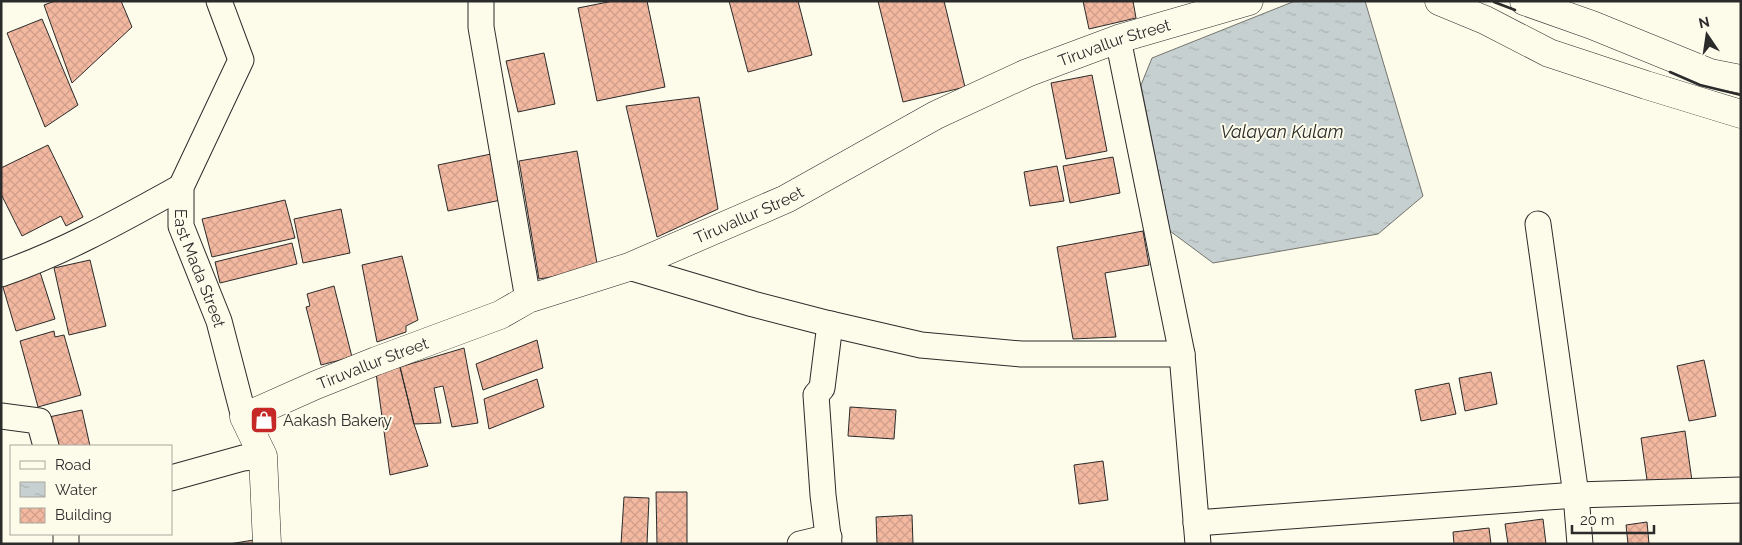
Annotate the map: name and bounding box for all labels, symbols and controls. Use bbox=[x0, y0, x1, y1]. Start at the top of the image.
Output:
north arrow bbox=[1682, 10, 1732, 60]
text: N bbox=[1697, 13, 1711, 31]
street label: Tiruvallur Street bbox=[1055, 15, 1173, 71]
water label: Valayan Kulam bbox=[1220, 121, 1344, 142]
street label: Tiruvallur Street bbox=[691, 182, 807, 248]
street label: East Mada Street bbox=[171, 209, 229, 330]
street label: Tiruvallur Street bbox=[315, 333, 431, 394]
shop icon: Aakash Bakery bbox=[249, 405, 279, 435]
place label: Aakash Bakery bbox=[283, 411, 392, 430]
legend bbox=[10, 445, 172, 535]
text: Road bbox=[55, 456, 91, 474]
text: Water bbox=[55, 481, 98, 499]
scale bar bbox=[1572, 502, 1654, 534]
text: Building bbox=[55, 506, 112, 524]
text: 20 m bbox=[1580, 511, 1615, 529]

